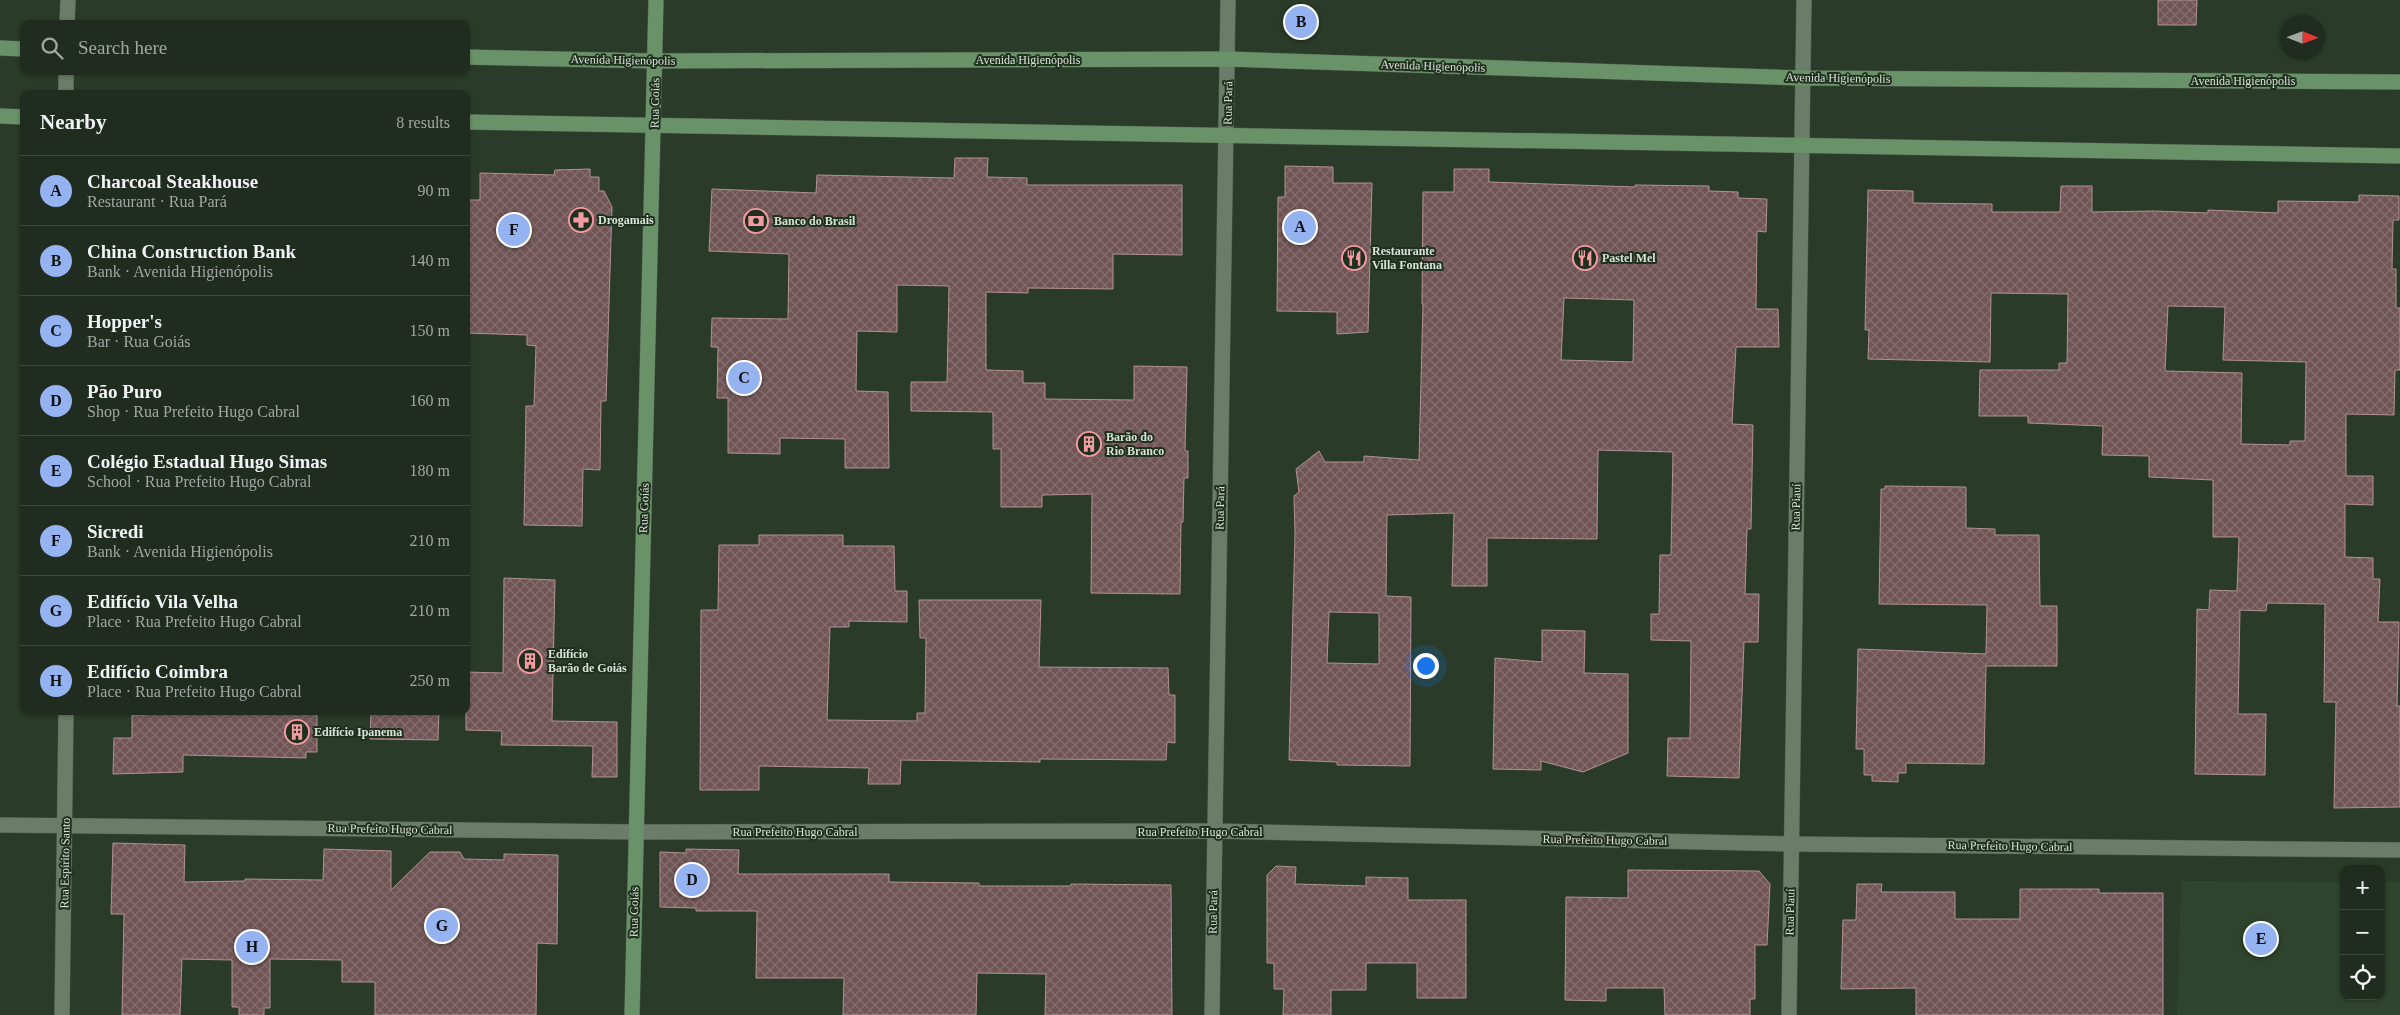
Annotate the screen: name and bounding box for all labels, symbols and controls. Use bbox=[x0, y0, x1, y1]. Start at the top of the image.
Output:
pin: B bbox=[1285, 3, 1317, 41]
north arrow bbox=[2280, 15, 2325, 60]
search box bbox=[20, 20, 470, 75]
icon: search bbox=[38, 34, 66, 62]
text: Search here bbox=[78, 37, 167, 58]
street label: Avenida Higienópolis bbox=[571, 52, 676, 68]
street label: Avenida Higienópolis bbox=[976, 53, 1081, 67]
street label: Avenida Higienópolis bbox=[1380, 57, 1486, 75]
street label: Avenida Higienópolis bbox=[1786, 70, 1891, 86]
street label: Avenida Higienópolis bbox=[2191, 74, 2296, 88]
street label: Rua Goiás bbox=[648, 77, 662, 128]
street label: Rua Pará bbox=[1221, 80, 1235, 125]
text: Nearby bbox=[40, 110, 107, 134]
text: 8 results bbox=[396, 114, 450, 131]
text: Charcoal Steakhouse bbox=[87, 171, 258, 192]
text: A bbox=[50, 182, 62, 199]
text: 90 m bbox=[418, 182, 450, 199]
text: Restaurant · Rua Pará bbox=[87, 193, 227, 210]
pharmacy icon: Drogamais bbox=[568, 207, 594, 233]
bank icon: Banco do Brasil bbox=[743, 208, 769, 234]
pin: A bbox=[1284, 208, 1316, 246]
pin: F bbox=[498, 211, 530, 249]
place label: Drogamais bbox=[598, 213, 654, 227]
place label: Banco do Brasil bbox=[774, 214, 856, 228]
text: China Construction Bank bbox=[87, 241, 296, 262]
place label: Restaurante Villa Fontana bbox=[1372, 244, 1442, 272]
restaurant icon: Restaurante Villa Fontana bbox=[1341, 245, 1367, 271]
restaurant icon: Pastel Mel bbox=[1572, 245, 1598, 271]
place label: Pastel Mel bbox=[1602, 251, 1656, 265]
text: B bbox=[51, 252, 61, 269]
text: 140 m bbox=[410, 252, 450, 269]
text: Bank · Avenida Higienópolis bbox=[87, 263, 273, 280]
text: Hopper's bbox=[87, 311, 162, 332]
text: C bbox=[50, 322, 62, 339]
text: 150 m bbox=[410, 322, 450, 339]
text: Bar · Rua Goiás bbox=[87, 333, 191, 350]
pin: C bbox=[728, 359, 760, 397]
text: Pão Puro bbox=[87, 381, 162, 402]
text: D bbox=[50, 392, 62, 409]
text: 160 m bbox=[410, 392, 450, 409]
text: Shop · Rua Prefeito Hugo Cabral bbox=[87, 403, 300, 420]
place label: Barão do Rio Branco bbox=[1106, 430, 1164, 458]
building icon: Barão do Rio Branco bbox=[1076, 431, 1102, 457]
text: Colégio Estadual Hugo Simas bbox=[87, 451, 327, 472]
text: E bbox=[51, 462, 61, 479]
text: 180 m bbox=[410, 462, 450, 479]
text: School · Rua Prefeito Hugo Cabral bbox=[87, 473, 311, 490]
street label: Rua Goiás bbox=[636, 482, 652, 533]
street label: Rua Piauí bbox=[1789, 483, 1803, 531]
street label: Rua Pará bbox=[1213, 485, 1227, 530]
text: Sicredi bbox=[87, 521, 144, 542]
text: F bbox=[51, 532, 61, 549]
text: 210 m bbox=[410, 532, 450, 549]
text: Bank · Avenida Higienópolis bbox=[87, 543, 273, 560]
text: Edifício Vila Velha bbox=[87, 591, 238, 612]
text: G bbox=[50, 602, 62, 619]
text: 210 m bbox=[410, 602, 450, 619]
text: Place · Rua Prefeito Hugo Cabral bbox=[87, 613, 302, 630]
place label: Edifício Barão de Goiás bbox=[548, 647, 627, 675]
building icon: Edifício Barão de Goiás bbox=[517, 648, 543, 674]
your location bbox=[1413, 653, 1439, 679]
text: Edifício Coimbra bbox=[87, 661, 228, 682]
text: H bbox=[50, 672, 62, 689]
text: 250 m bbox=[410, 672, 450, 689]
text: Place · Rua Prefeito Hugo Cabral bbox=[87, 683, 302, 700]
building icon: Edifício Ipanema bbox=[284, 719, 310, 745]
place label: Edifício Ipanema bbox=[314, 725, 402, 739]
street label: Rua Espírito Santo bbox=[57, 818, 73, 908]
street label: Rua Prefeito Hugo Cabral bbox=[327, 821, 453, 837]
street label: Rua Prefeito Hugo Cabral bbox=[733, 825, 858, 839]
street label: Rua Prefeito Hugo Cabral bbox=[1138, 825, 1263, 839]
street label: Rua Prefeito Hugo Cabral bbox=[1542, 832, 1668, 848]
street label: Rua Prefeito Hugo Cabral bbox=[1947, 838, 2073, 854]
pin: D bbox=[676, 861, 708, 899]
map controls bbox=[2340, 865, 2385, 1000]
button: + bbox=[2340, 865, 2385, 910]
street label: Rua Goiás bbox=[627, 886, 641, 937]
street label: Rua Piauí bbox=[1783, 888, 1797, 936]
street label: Rua Pará bbox=[1206, 889, 1220, 934]
pin: G bbox=[426, 907, 458, 945]
button: − bbox=[2340, 910, 2385, 955]
pin: E bbox=[2245, 920, 2277, 958]
pin: H bbox=[236, 928, 268, 966]
button: locate bbox=[2340, 955, 2385, 1000]

